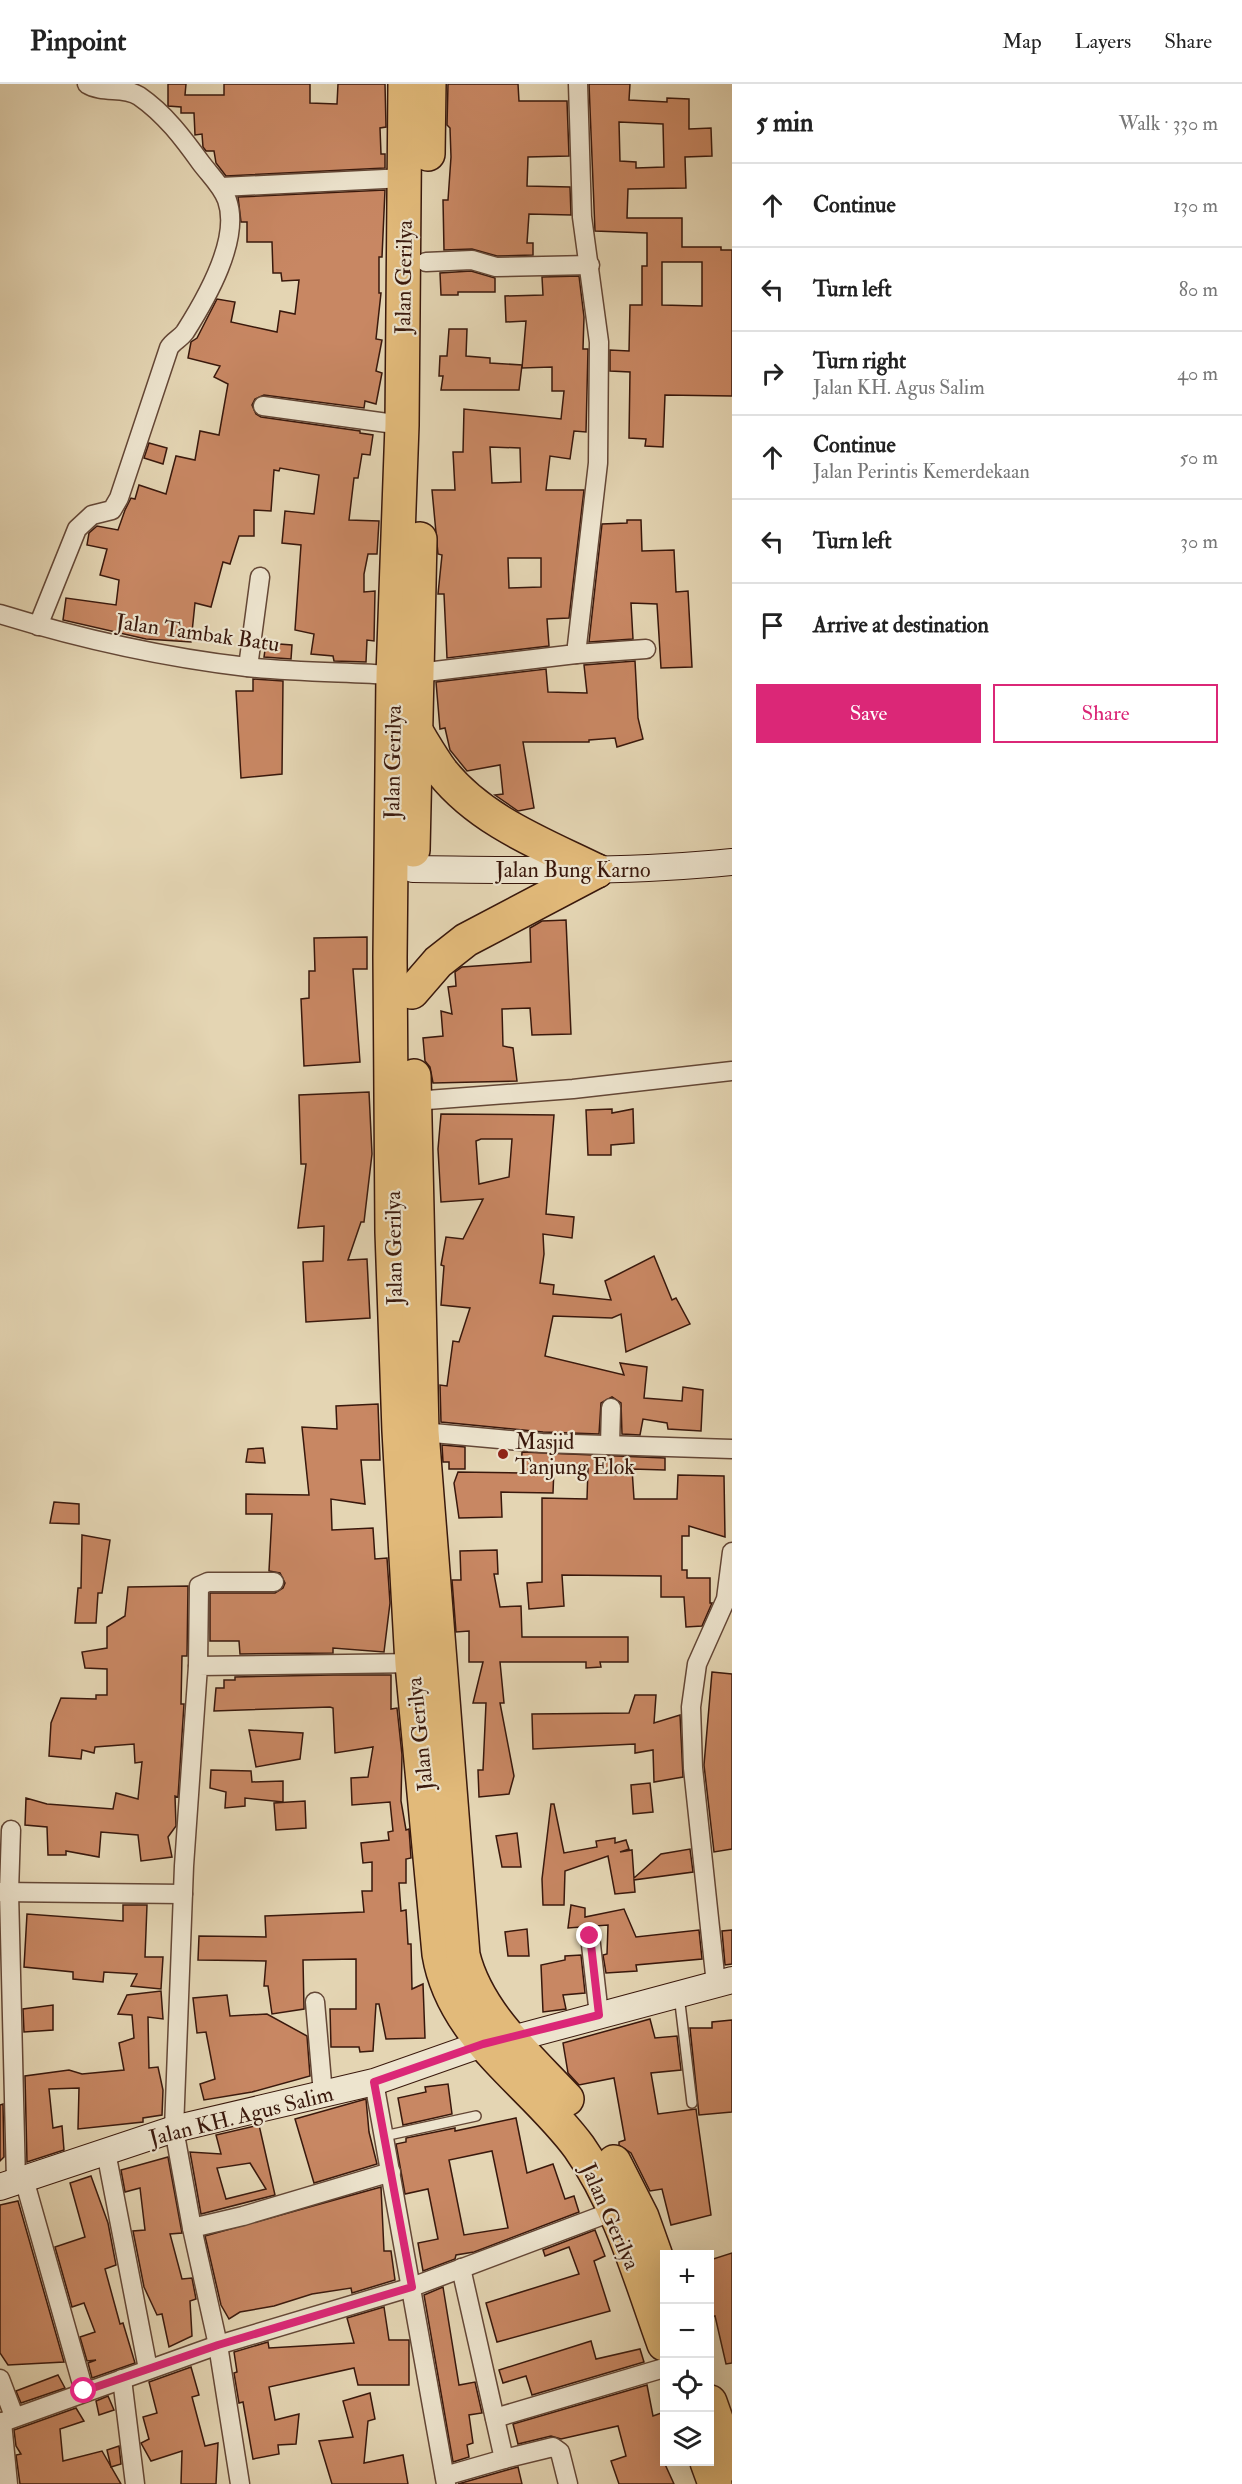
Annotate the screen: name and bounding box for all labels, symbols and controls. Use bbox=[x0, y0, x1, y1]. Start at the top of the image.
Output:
text: Pinpoint bbox=[30, 24, 126, 59]
text: Map bbox=[1002, 28, 1042, 55]
text: Layers bbox=[1075, 28, 1131, 55]
text: Share bbox=[1164, 28, 1212, 55]
text: 5 min bbox=[756, 107, 813, 139]
text: Walk · 330 m bbox=[1119, 111, 1218, 136]
icon: ahead bbox=[756, 189, 789, 222]
text: Continue bbox=[813, 191, 896, 219]
text: 130 m bbox=[1173, 193, 1218, 218]
street label: Jalan Gerilya bbox=[389, 219, 419, 335]
icon: left bbox=[756, 273, 789, 306]
text: Turn left bbox=[813, 275, 892, 303]
text: 80 m bbox=[1179, 277, 1218, 302]
text: Turn right bbox=[813, 347, 906, 375]
icon: right bbox=[756, 357, 789, 390]
text: 40 m bbox=[1177, 361, 1218, 386]
text: Jalan KH. Agus Salim bbox=[813, 375, 985, 400]
text: Continue bbox=[813, 431, 896, 459]
icon: ahead bbox=[756, 441, 789, 474]
text: 50 m bbox=[1179, 445, 1218, 470]
text: Jalan Perintis Kemerdekaan bbox=[813, 459, 1030, 484]
icon: left bbox=[756, 525, 789, 558]
text: Turn left bbox=[813, 527, 892, 555]
text: 30 m bbox=[1180, 529, 1218, 554]
street label: Jalan Tambak Batu bbox=[113, 608, 282, 658]
icon: arrive bbox=[756, 609, 789, 642]
text: Arrive at destination bbox=[813, 611, 989, 639]
button: Save bbox=[756, 684, 981, 743]
button: Share bbox=[993, 684, 1218, 743]
street label: Jalan Gerilya bbox=[378, 704, 408, 820]
street label: Jalan Bung Karno bbox=[494, 856, 651, 884]
street label: Jalan Gerilya bbox=[379, 1190, 409, 1306]
place label: Masjid Tanjung Elok bbox=[515, 1428, 635, 1481]
marker: Masjid Tanjung Elok bbox=[496, 1447, 510, 1461]
street label: Jalan Gerilya bbox=[400, 1675, 440, 1793]
route end bbox=[576, 1922, 602, 1948]
street label: Jalan KH. Agus Salim bbox=[145, 2080, 336, 2153]
street label: Jalan Gerilya bbox=[574, 2158, 646, 2275]
map controls bbox=[660, 2250, 714, 2466]
button: + bbox=[660, 2250, 714, 2304]
button: − bbox=[660, 2304, 714, 2358]
button: locate bbox=[660, 2358, 714, 2412]
route start bbox=[70, 2377, 96, 2403]
button: layers bbox=[660, 2412, 714, 2466]

